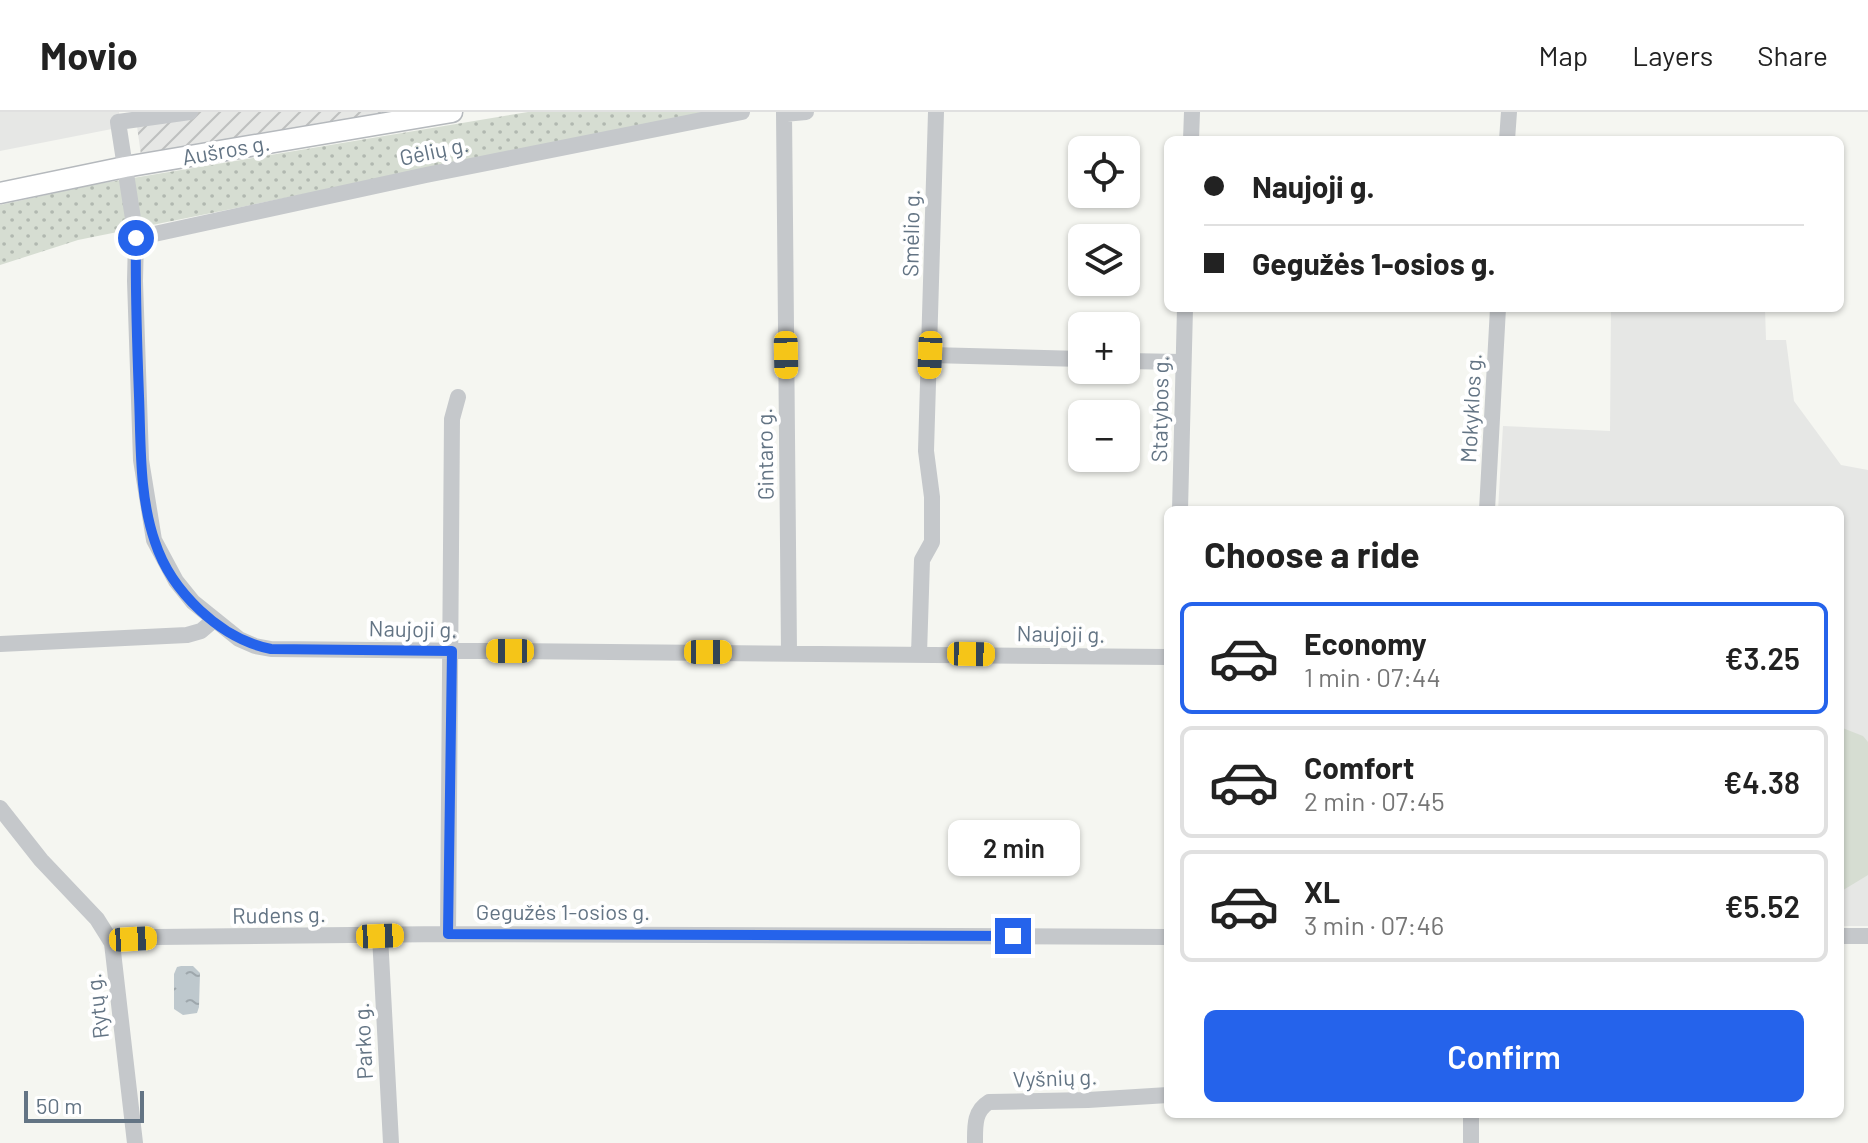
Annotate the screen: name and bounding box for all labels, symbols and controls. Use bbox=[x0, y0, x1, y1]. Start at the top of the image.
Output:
text: Movio bbox=[40, 32, 138, 78]
text: Map bbox=[1538, 38, 1588, 72]
text: Layers bbox=[1632, 38, 1713, 72]
text: Share bbox=[1757, 38, 1828, 72]
street label: Aušros g. bbox=[180, 129, 272, 170]
street label: Gėlių g. bbox=[397, 130, 471, 170]
map controls bbox=[1068, 136, 1140, 472]
button: locate bbox=[1068, 136, 1140, 208]
text: Naujoji g. bbox=[1252, 168, 1375, 204]
street label: Smėlio g. bbox=[896, 189, 924, 277]
route start bbox=[118, 220, 154, 256]
button: layers bbox=[1068, 224, 1140, 296]
text: Gegužės 1-osios g. bbox=[1252, 245, 1496, 281]
button: + bbox=[1068, 312, 1140, 384]
car bbox=[774, 331, 798, 379]
car bbox=[917, 331, 943, 379]
street label: Mokyklos g. bbox=[1454, 352, 1486, 463]
street label: Statybos g. bbox=[1145, 355, 1173, 463]
button: − bbox=[1068, 400, 1140, 472]
street label: Gintaro g. bbox=[750, 408, 778, 500]
text: Choose a ride bbox=[1204, 532, 1420, 575]
street label: Naujoji g. bbox=[369, 614, 458, 642]
street label: Naujoji g. bbox=[1017, 619, 1106, 647]
icon: car bbox=[1208, 622, 1280, 694]
text: Economy bbox=[1304, 625, 1427, 661]
car bbox=[486, 639, 534, 663]
car bbox=[684, 640, 732, 664]
text: €3.25 bbox=[1724, 640, 1800, 676]
car bbox=[947, 642, 995, 666]
text: 1 min · 07:44 bbox=[1304, 661, 1441, 692]
icon: car bbox=[1208, 746, 1280, 818]
text: Comfort bbox=[1304, 749, 1414, 785]
text: €4.38 bbox=[1723, 764, 1800, 800]
text: 2 min · 07:45 bbox=[1304, 785, 1445, 816]
callout: 2 min bbox=[947, 820, 1079, 876]
text: 2 min bbox=[983, 832, 1045, 863]
icon: car bbox=[1208, 870, 1280, 942]
text: XL bbox=[1304, 873, 1340, 909]
text: €5.52 bbox=[1724, 888, 1800, 924]
street label: Gegužės 1-osios g. bbox=[476, 898, 650, 924]
street label: Rudens g. bbox=[232, 900, 326, 928]
text: 3 min · 07:46 bbox=[1304, 909, 1444, 940]
route end bbox=[995, 918, 1031, 954]
car bbox=[356, 923, 404, 949]
car bbox=[108, 926, 158, 952]
street label: Rytų g. bbox=[79, 972, 113, 1040]
street label: Parko g. bbox=[347, 1002, 377, 1080]
button: Confirm bbox=[1204, 1010, 1804, 1102]
street label: Vyšnių g. bbox=[1012, 1063, 1098, 1091]
scale bar bbox=[24, 1087, 144, 1123]
text: 50 m bbox=[36, 1092, 82, 1118]

